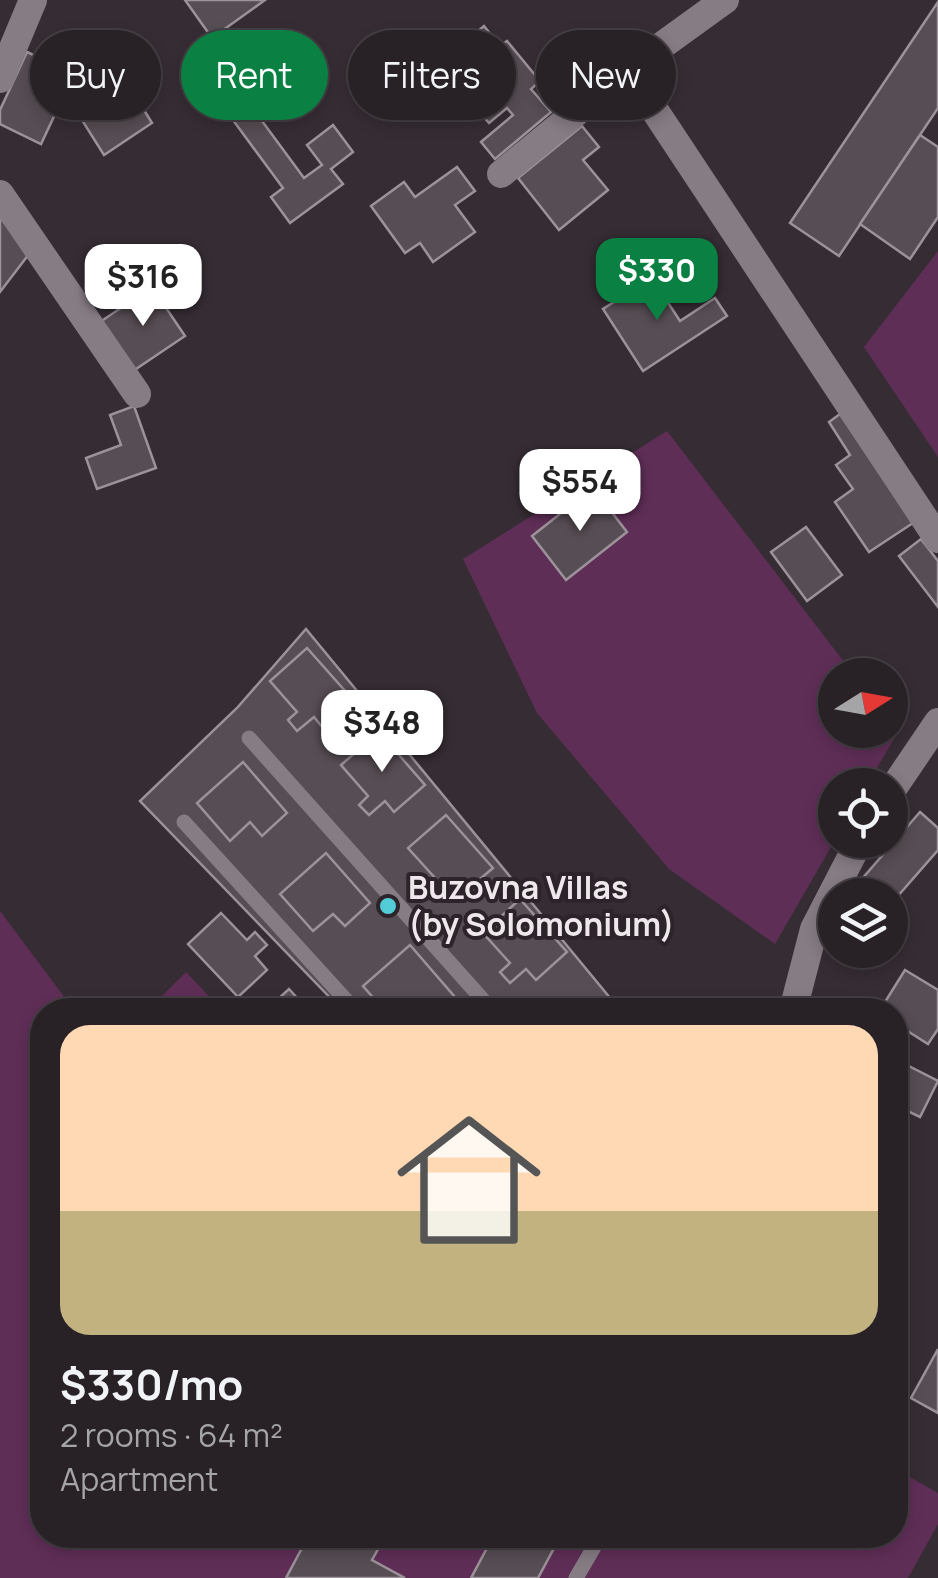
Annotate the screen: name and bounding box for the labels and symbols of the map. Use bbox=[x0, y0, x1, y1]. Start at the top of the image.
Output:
pin: $330 bbox=[598, 238, 716, 323]
pin: $316 bbox=[84, 244, 202, 329]
pin: $554 bbox=[521, 449, 639, 534]
north arrow bbox=[818, 658, 908, 748]
pin: $348 bbox=[323, 690, 441, 775]
place label: Buzovna Villas (by Solomonium) bbox=[408, 865, 675, 946]
marker: Buzovna Villas (by Solomonium) bbox=[377, 895, 399, 917]

